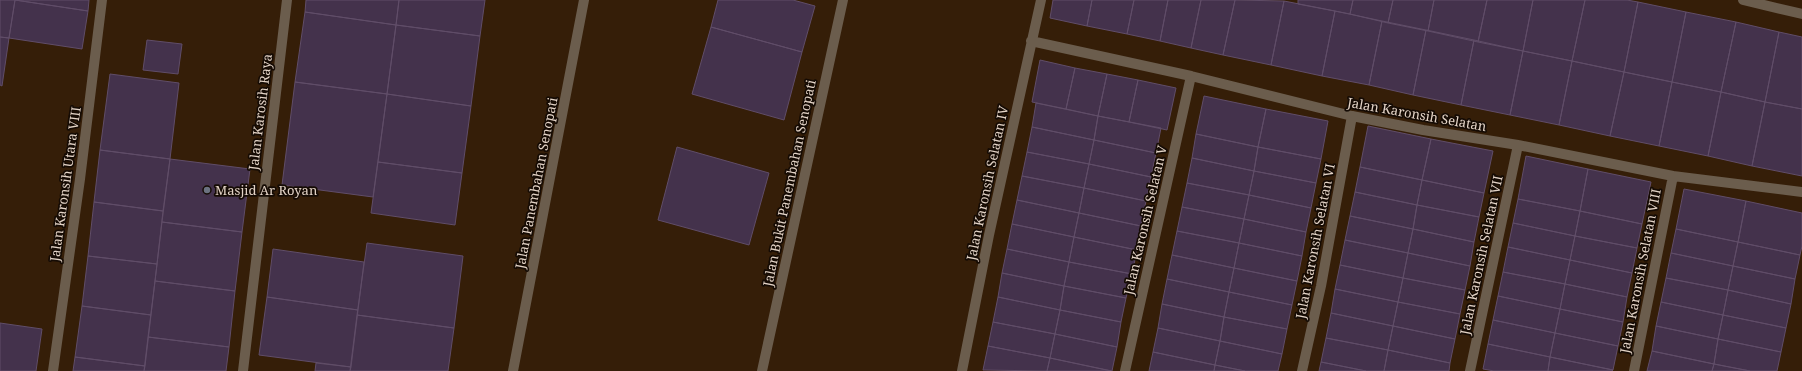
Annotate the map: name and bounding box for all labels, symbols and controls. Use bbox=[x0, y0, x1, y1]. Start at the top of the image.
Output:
street label: Jalan Karosih Raya bbox=[244, 53, 276, 172]
street label: Jalan Bukit Panembahan Senopati bbox=[758, 78, 820, 289]
street label: Jalan Karonsih Selatan bbox=[1345, 93, 1489, 135]
street label: Jalan Panembahan Senopati bbox=[510, 96, 561, 271]
street label: Jalan Karonsih Selatan IV bbox=[962, 104, 1012, 263]
street label: Jalan Karonsih Utara VIII bbox=[45, 105, 85, 263]
street label: Jalan Karonsih Selatan V bbox=[1119, 143, 1171, 298]
street label: Jalan Karonsih Selatan VI bbox=[1291, 162, 1339, 321]
street label: Jalan Karonsih Selatan VII bbox=[1455, 173, 1507, 337]
place label: Masjid Ar Royan bbox=[215, 181, 318, 199]
marker: Masjid Ar Royan bbox=[202, 185, 212, 195]
street label: Jalan Karonsih Selatan VIII bbox=[1615, 187, 1665, 356]

